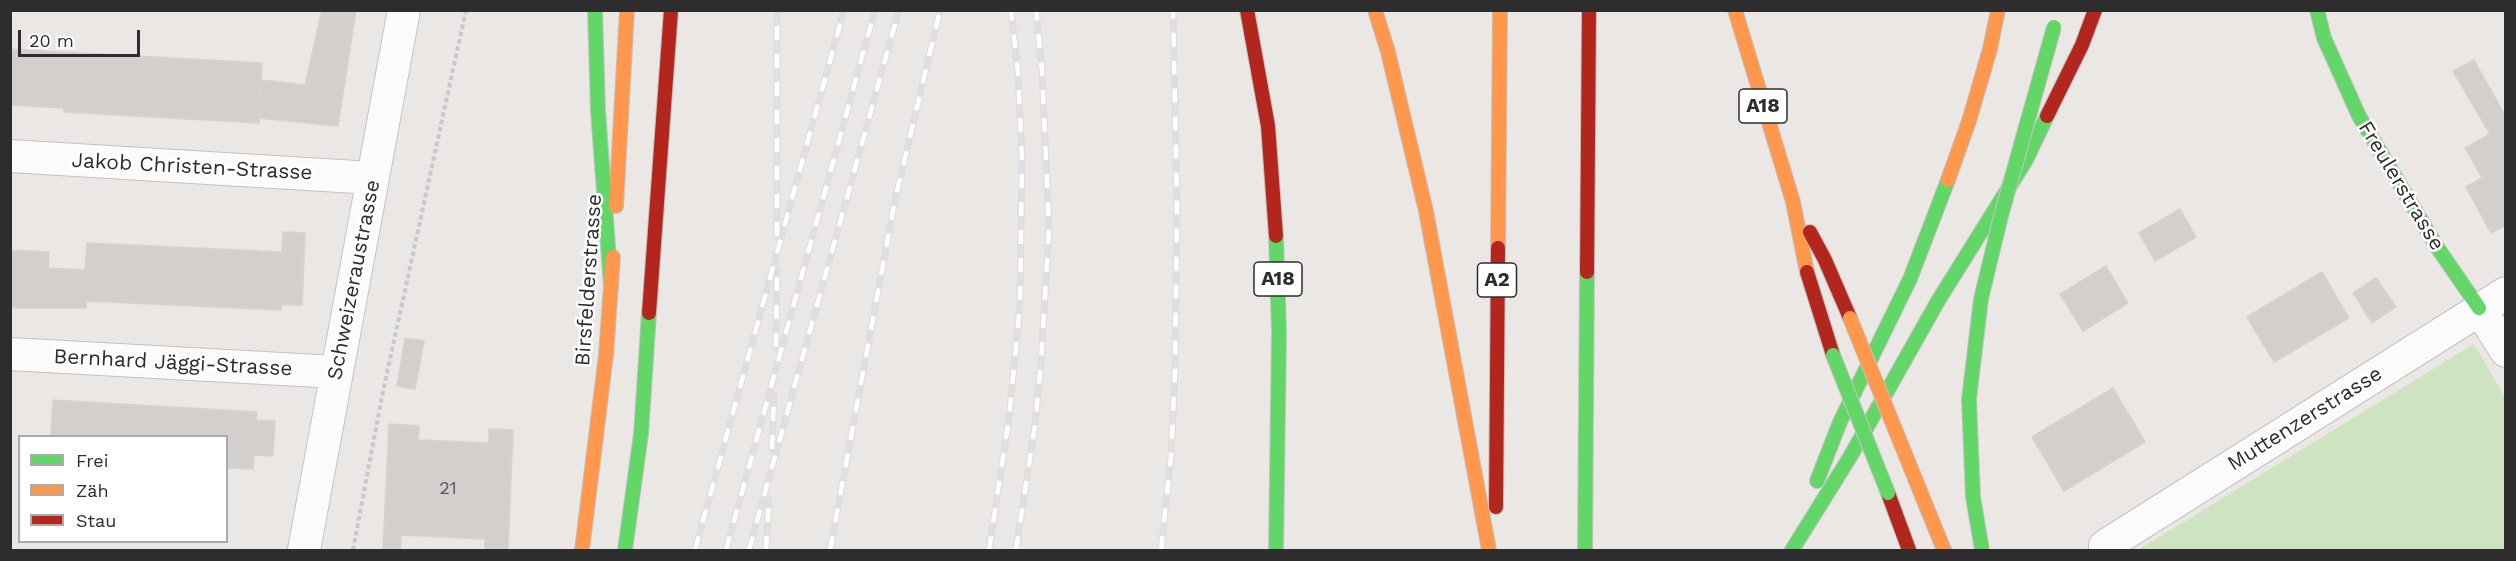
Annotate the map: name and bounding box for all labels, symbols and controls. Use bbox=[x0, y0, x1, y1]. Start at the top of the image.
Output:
scale bar bbox=[21, 18, 142, 56]
text: 20 m bbox=[29, 30, 74, 51]
road number: A18 bbox=[1739, 89, 1787, 123]
street label: Freulerstrasse bbox=[2353, 117, 2449, 255]
street label: Jakob Christen-Strasse bbox=[71, 148, 313, 186]
street label: Schweizeraustrasse bbox=[322, 178, 386, 382]
street label: Birsfelderstrasse bbox=[570, 193, 608, 367]
road number: A18 bbox=[1254, 262, 1302, 296]
road number: A2 bbox=[1478, 263, 1516, 297]
street label: Bernhard Jäggi-Strasse bbox=[53, 344, 293, 382]
street label: Muttenzerstrasse bbox=[2223, 361, 2387, 477]
legend bbox=[18, 435, 228, 543]
text: Frei bbox=[76, 450, 108, 471]
house number: 21 bbox=[439, 478, 457, 500]
text: Zäh bbox=[76, 480, 109, 501]
text: Stau bbox=[76, 510, 116, 531]

